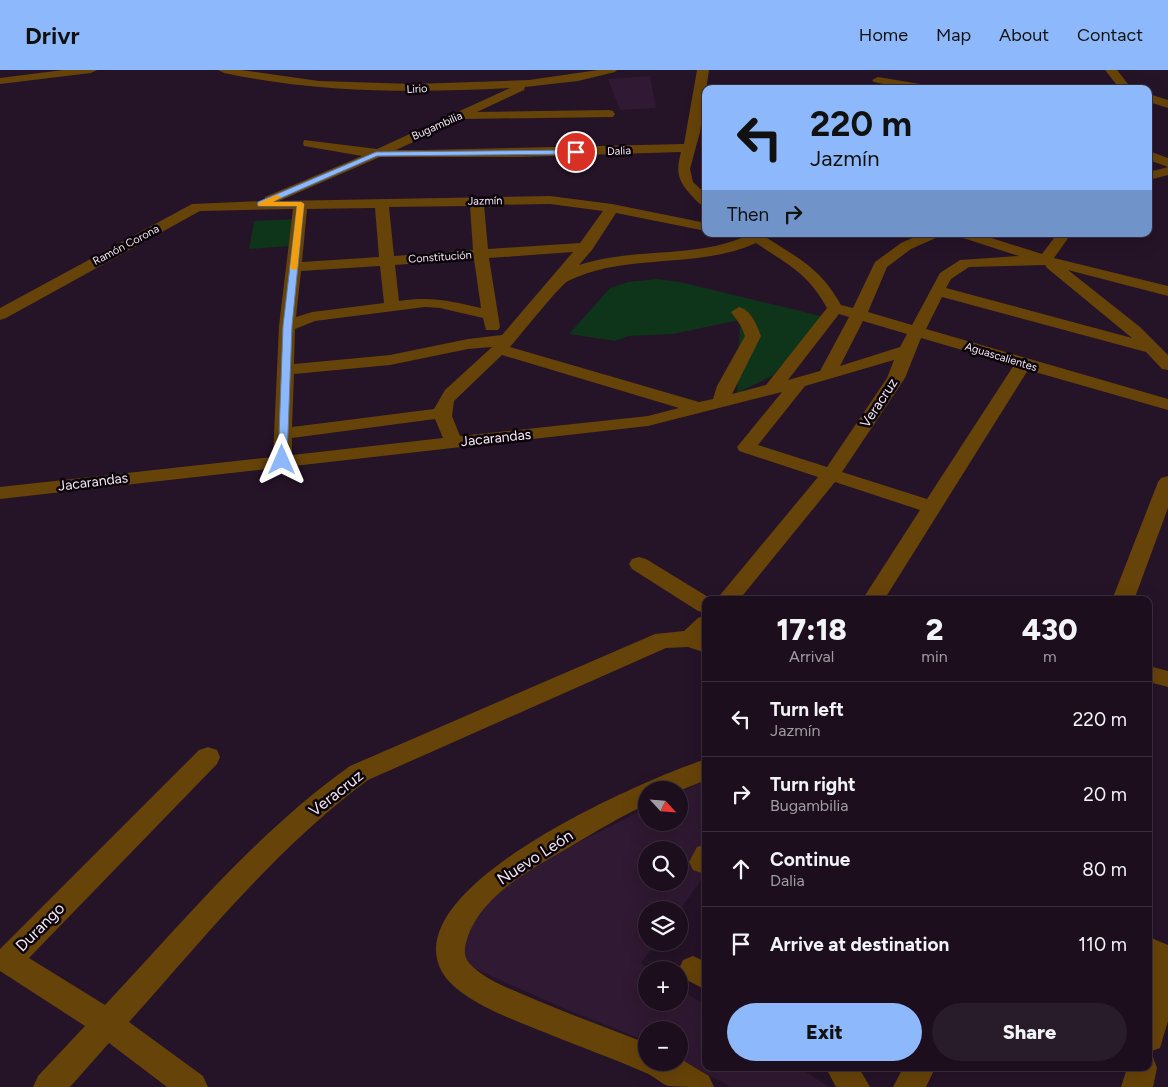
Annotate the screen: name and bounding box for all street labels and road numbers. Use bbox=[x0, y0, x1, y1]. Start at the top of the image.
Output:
street label: Lirio bbox=[406, 82, 428, 96]
street label: Bugambilia bbox=[410, 109, 464, 143]
street label: Dalia bbox=[607, 144, 631, 158]
street label: Jazmín bbox=[468, 194, 502, 208]
street label: Ramón Corona bbox=[91, 222, 161, 268]
street label: Constitución bbox=[408, 248, 472, 266]
street label: Aguascalientes bbox=[963, 340, 1039, 374]
street label: Veracruz bbox=[857, 375, 901, 431]
street label: Jacarandas bbox=[460, 426, 532, 450]
street label: Jacarandas bbox=[57, 469, 129, 495]
street label: Veracruz bbox=[305, 766, 367, 820]
street label: Nuevo León bbox=[494, 825, 576, 889]
street label: Durango bbox=[12, 899, 68, 955]

